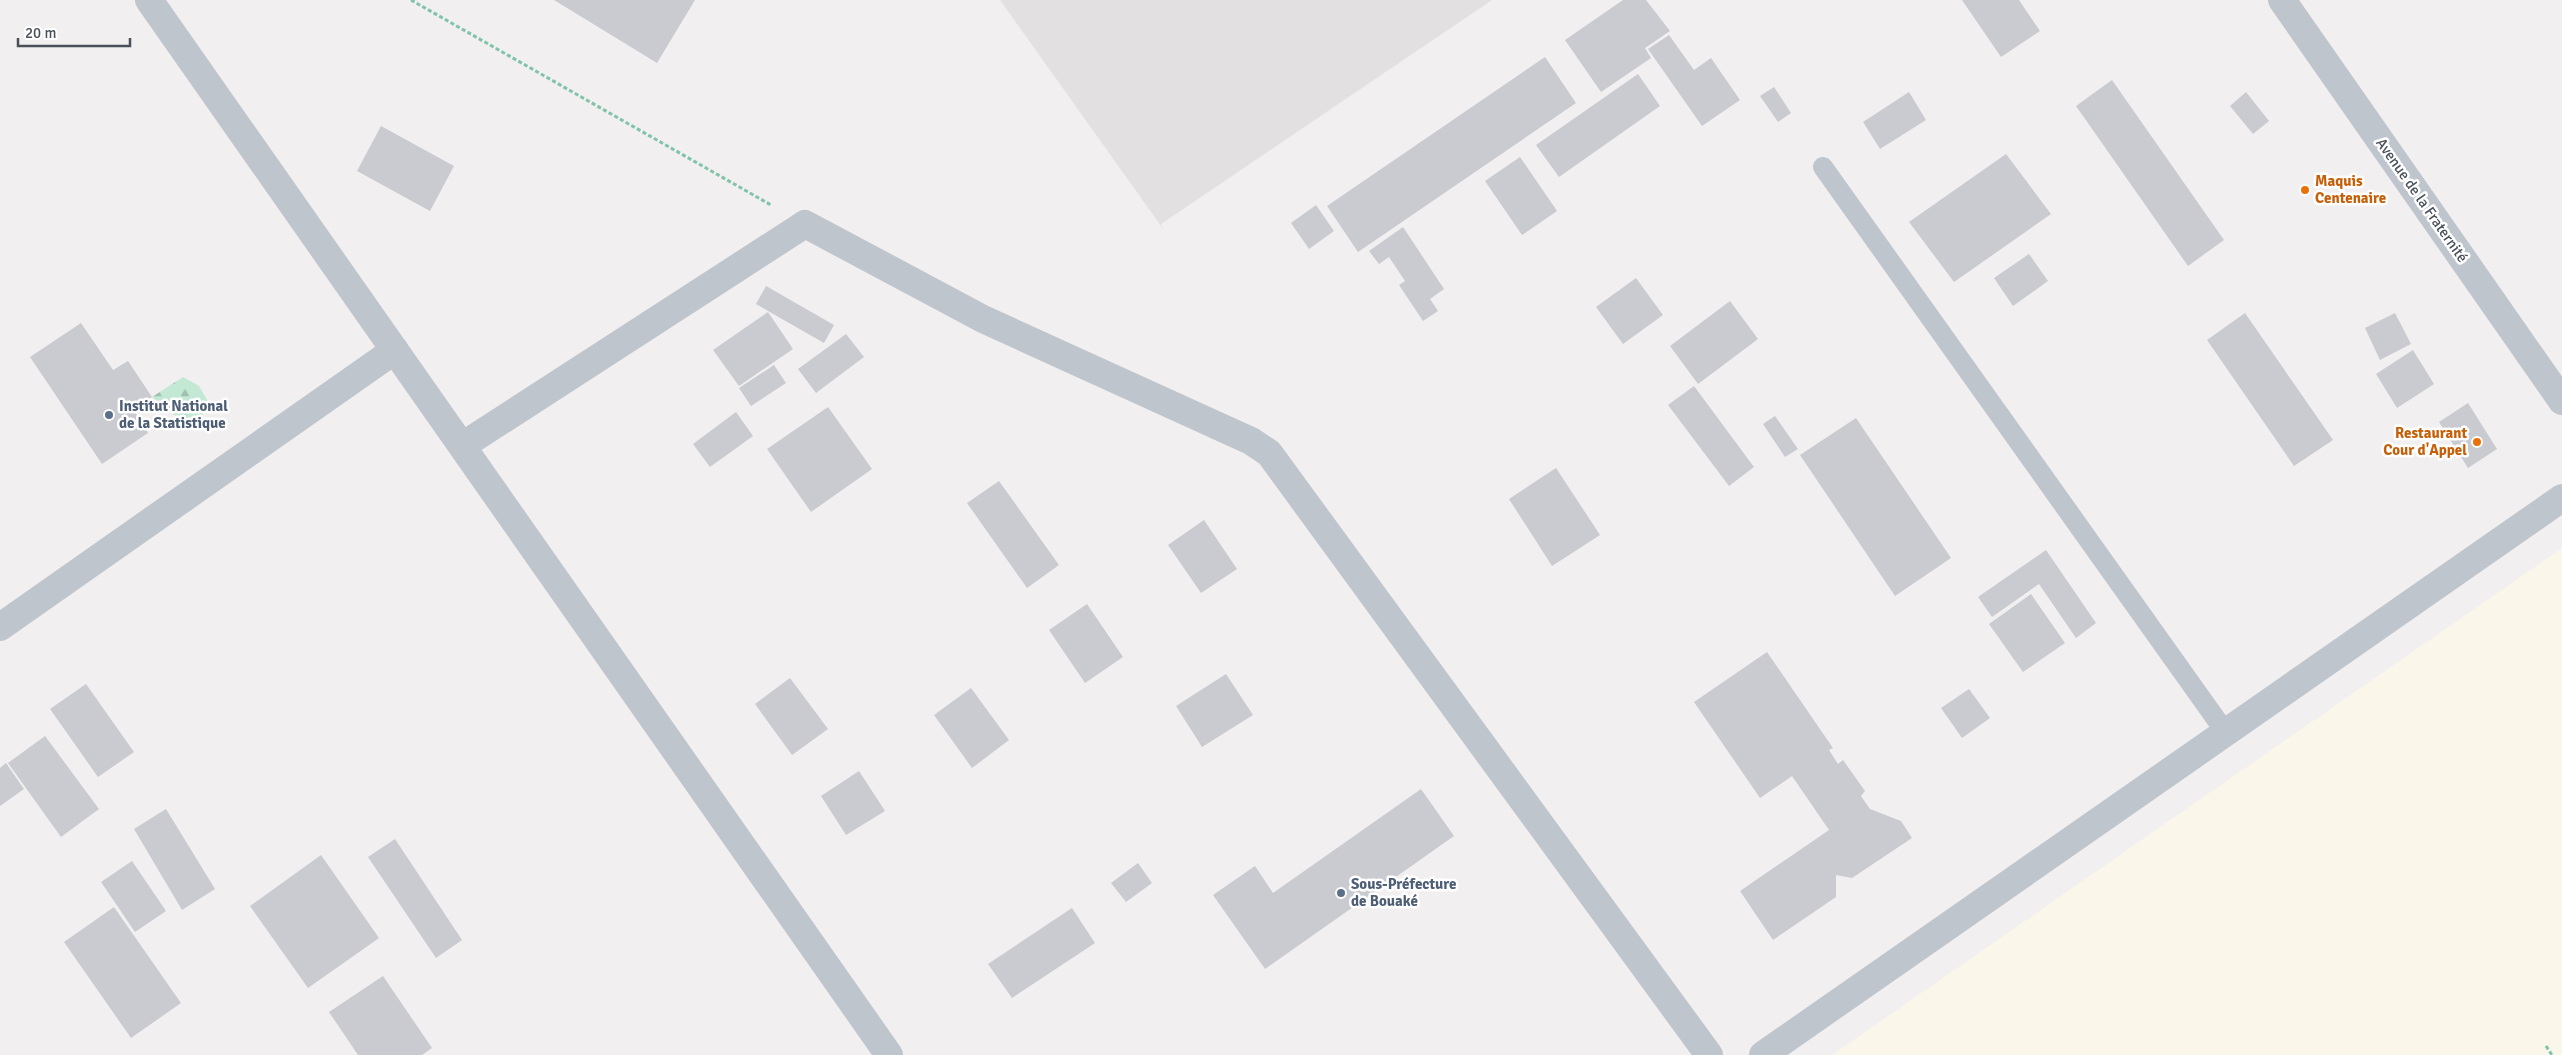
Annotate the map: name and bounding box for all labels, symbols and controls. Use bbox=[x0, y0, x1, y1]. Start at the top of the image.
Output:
scale bar bbox=[18, 15, 130, 47]
text: 20 m bbox=[25, 24, 56, 42]
street label: Avenue de la Fraternité bbox=[2372, 134, 2472, 266]
place label: Maquis Centenaire bbox=[2315, 172, 2386, 207]
marker: Maquis Centenaire bbox=[2299, 184, 2311, 196]
place label: Institut National de la Statistique bbox=[119, 397, 228, 432]
marker: Institut National de la Statistique bbox=[103, 409, 115, 421]
place label: Restaurant Cour d'Appel bbox=[2383, 424, 2467, 459]
marker: Restaurant Cour d'Appel bbox=[2471, 436, 2483, 448]
place label: Sous-Préfecture de Bouaké bbox=[1351, 875, 1457, 910]
marker: Sous-Préfecture de Bouaké bbox=[1335, 887, 1347, 899]

